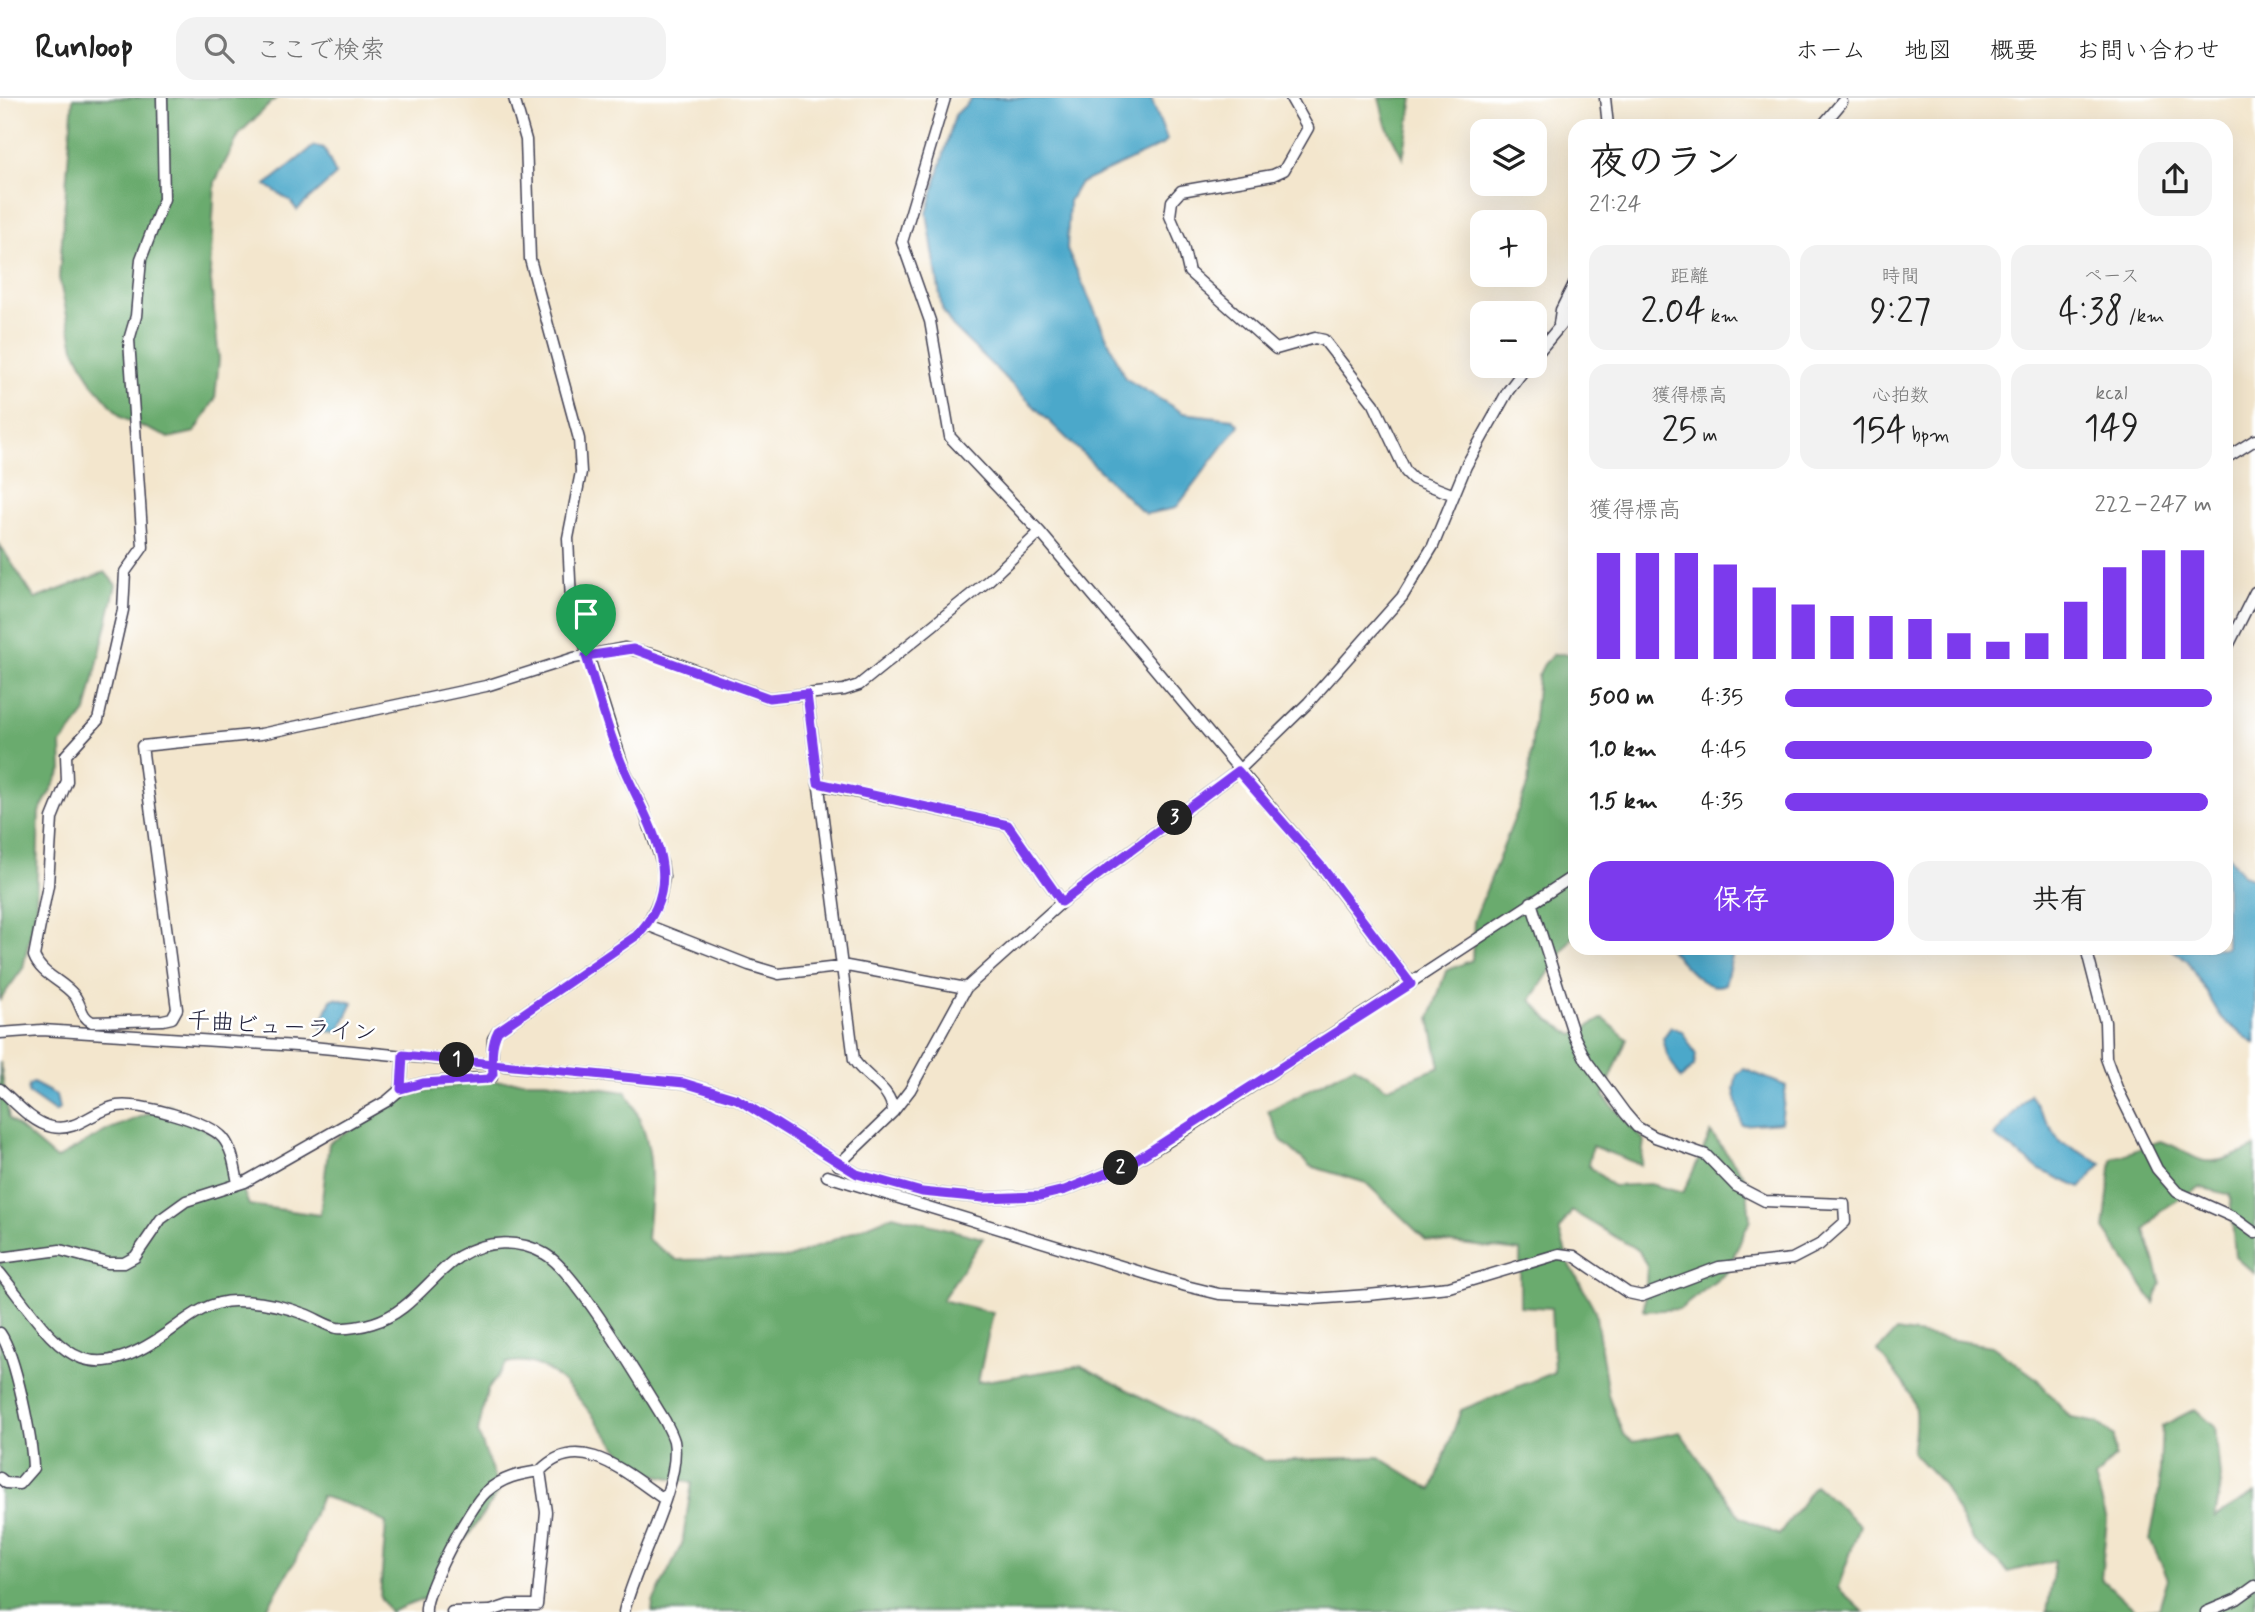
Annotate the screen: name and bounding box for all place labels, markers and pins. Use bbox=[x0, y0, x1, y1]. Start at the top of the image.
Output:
pin bbox=[556, 584, 616, 656]
pin: 3 bbox=[1158, 800, 1192, 836]
pin: 1 bbox=[440, 1042, 475, 1077]
pin: 2 bbox=[1104, 1150, 1138, 1186]

